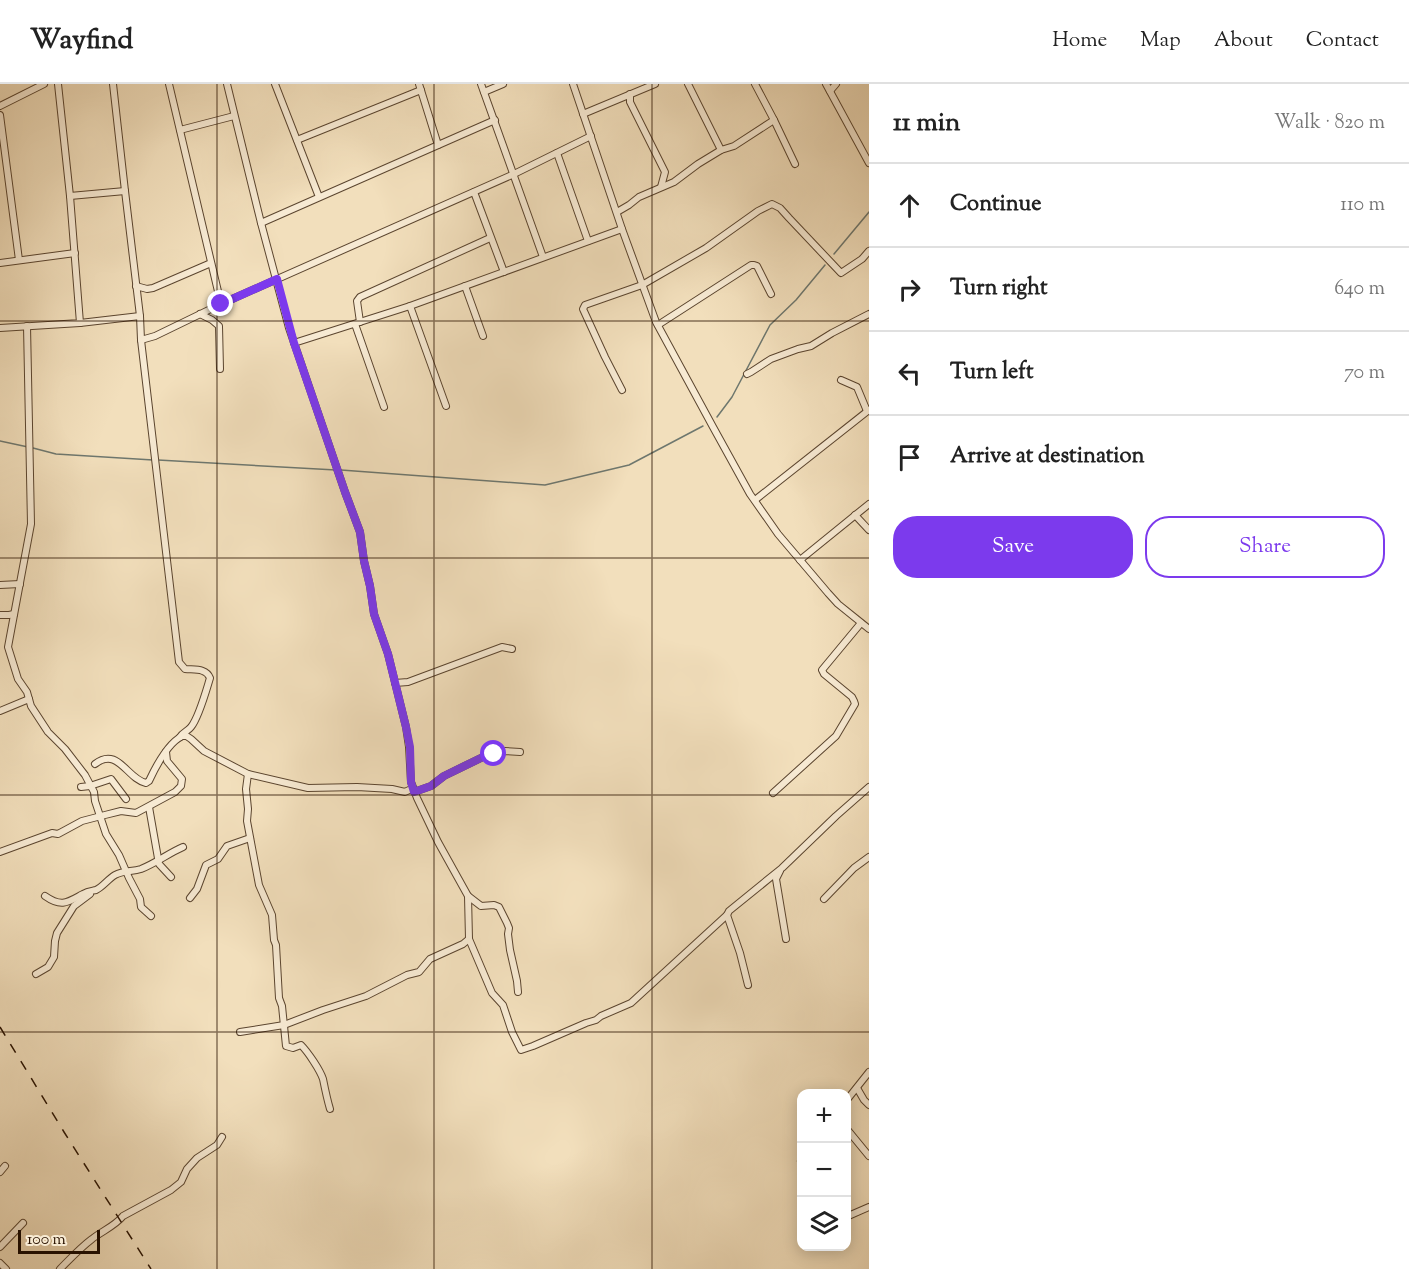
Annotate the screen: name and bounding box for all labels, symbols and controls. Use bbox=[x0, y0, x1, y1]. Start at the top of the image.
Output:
text: Wayfind bbox=[30, 21, 133, 61]
text: Home bbox=[1052, 26, 1107, 56]
text: Map bbox=[1140, 26, 1181, 56]
text: About bbox=[1214, 26, 1273, 56]
text: Contact bbox=[1306, 26, 1379, 56]
text: 11 min bbox=[893, 105, 960, 142]
text: Walk · 820 m bbox=[1274, 109, 1385, 138]
icon: ahead bbox=[893, 189, 926, 222]
text: Continue bbox=[950, 189, 1041, 221]
text: 110 m bbox=[1340, 191, 1385, 220]
icon: right bbox=[893, 273, 926, 306]
text: Turn right bbox=[950, 273, 1047, 305]
text: 640 m bbox=[1334, 275, 1385, 304]
route end bbox=[207, 290, 233, 316]
icon: left bbox=[893, 357, 926, 390]
text: Turn left bbox=[950, 357, 1033, 389]
text: 70 m bbox=[1344, 359, 1385, 388]
icon: arrive bbox=[893, 441, 926, 474]
text: Arrive at destination bbox=[950, 441, 1145, 473]
button: Save bbox=[893, 516, 1133, 578]
button: Share bbox=[1145, 516, 1385, 578]
route start bbox=[480, 740, 506, 766]
map controls bbox=[797, 1089, 851, 1251]
button: + bbox=[797, 1089, 851, 1143]
button: − bbox=[797, 1143, 851, 1197]
button: layers bbox=[797, 1197, 851, 1251]
scale bar bbox=[18, 1227, 100, 1254]
text: 100 m bbox=[27, 1229, 66, 1252]

